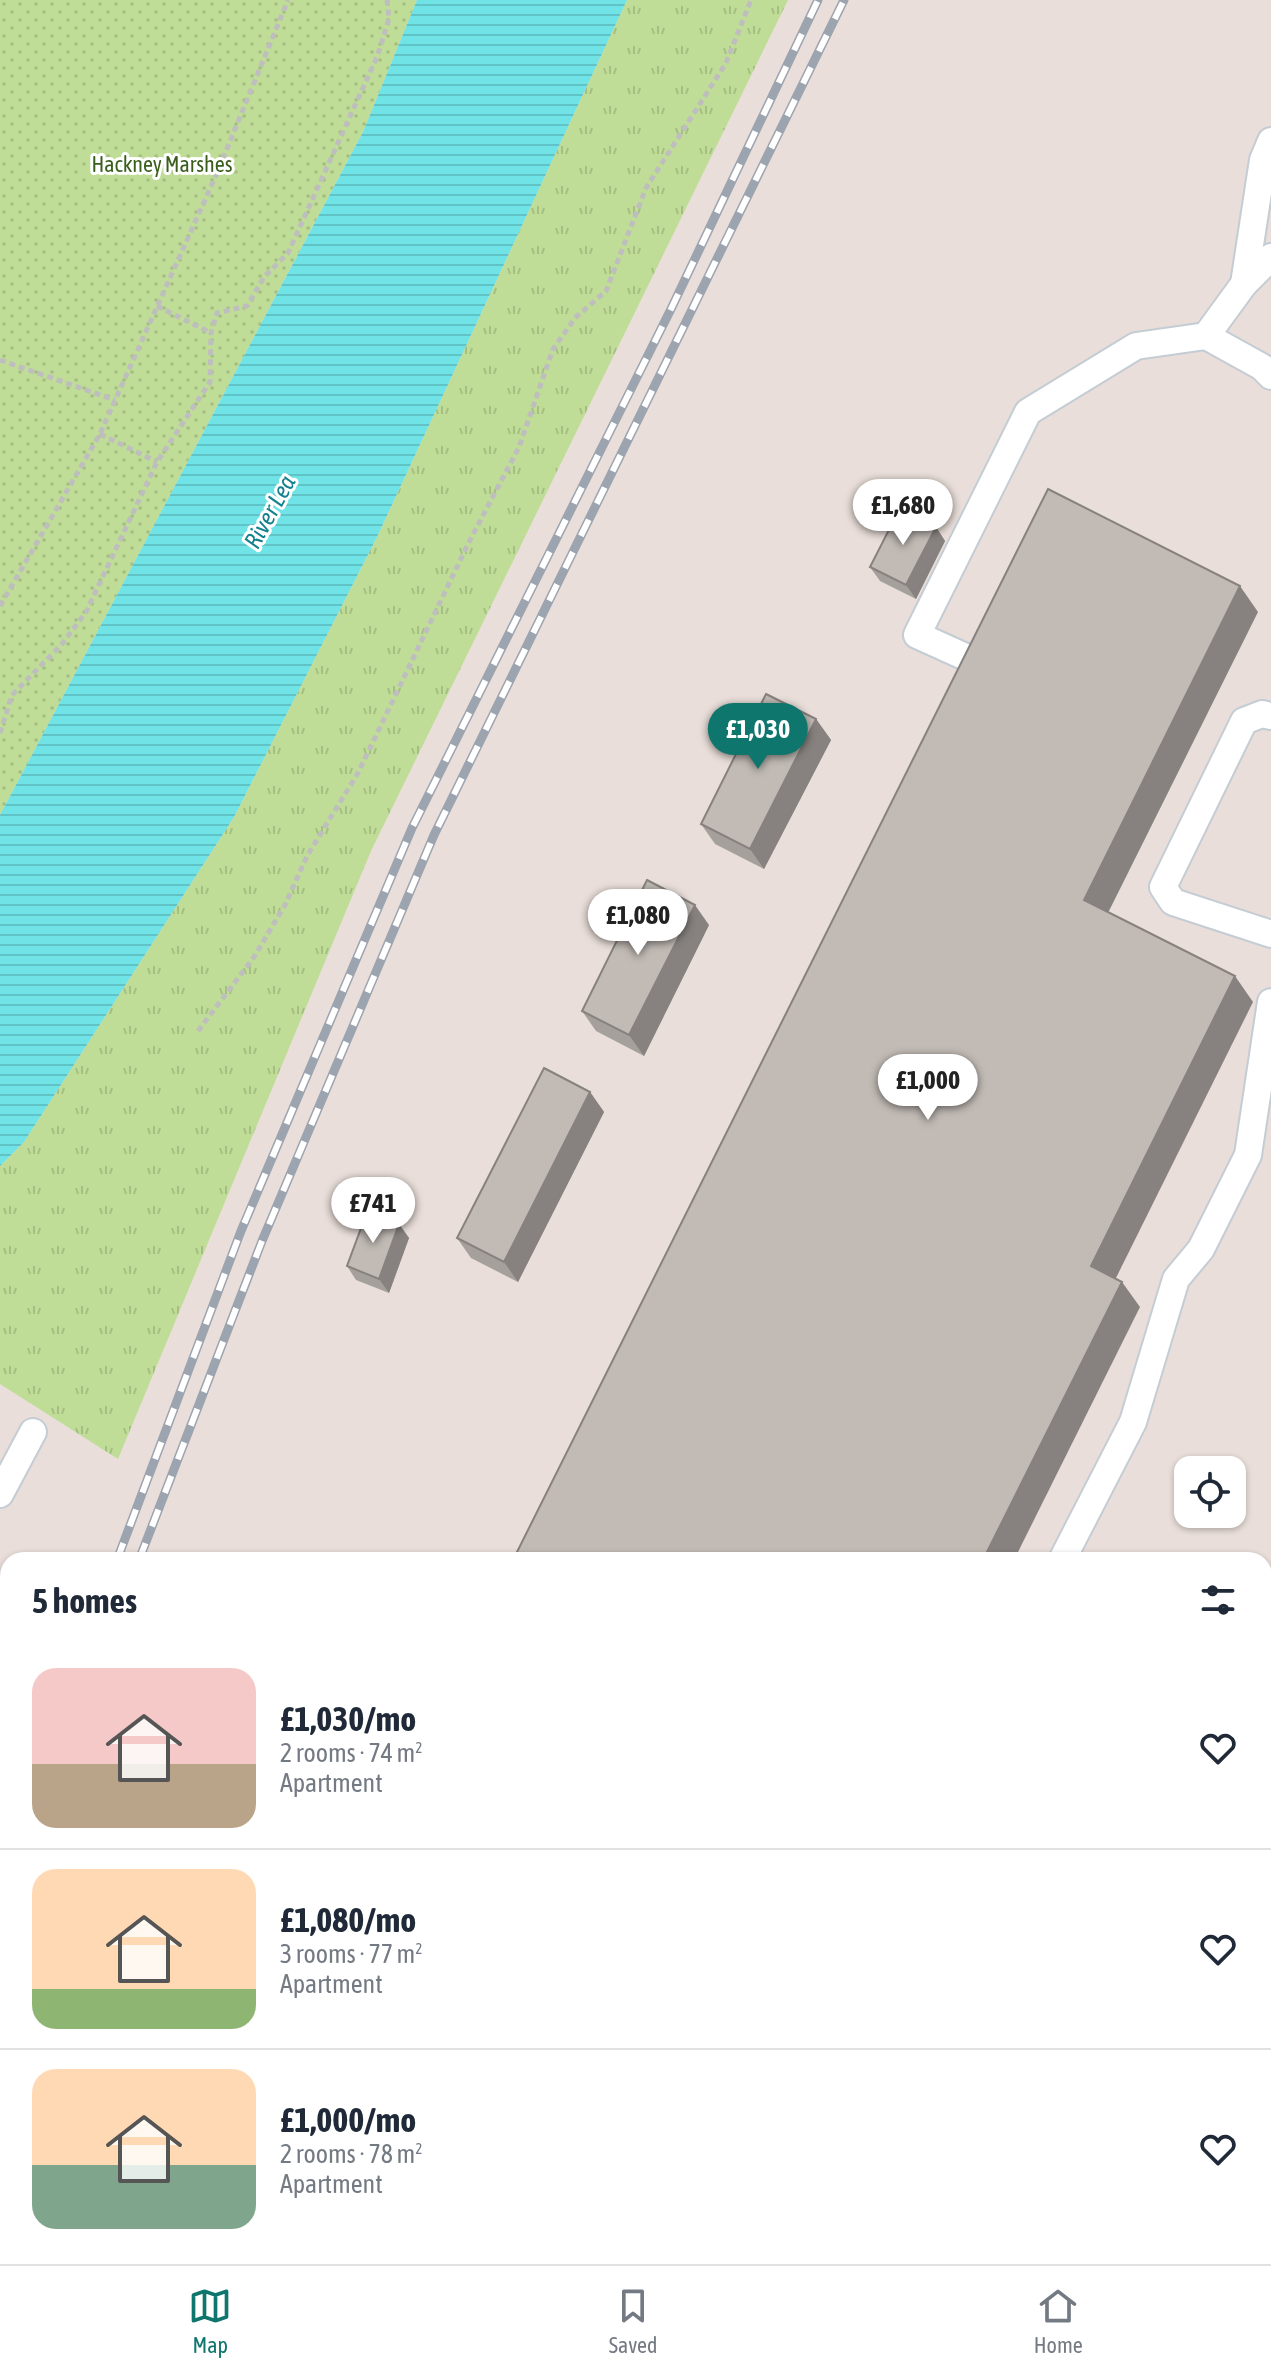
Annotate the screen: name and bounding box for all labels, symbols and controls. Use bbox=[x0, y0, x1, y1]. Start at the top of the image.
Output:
park label: Hackney Marshes bbox=[92, 151, 233, 177]
water label: River Lea bbox=[239, 471, 301, 553]
pin: £1,680 bbox=[838, 479, 968, 547]
text: £1,680 bbox=[871, 490, 935, 520]
pin: £1,030 bbox=[693, 703, 823, 771]
text: £1,030 bbox=[726, 714, 790, 744]
pin: £1,080 bbox=[573, 889, 703, 957]
text: £1,080 bbox=[606, 900, 670, 930]
pin: £1,000 bbox=[863, 1054, 993, 1122]
text: £1,000 bbox=[896, 1065, 960, 1095]
pin: £741 bbox=[326, 1177, 420, 1245]
text: £741 bbox=[349, 1188, 397, 1218]
map controls bbox=[1174, 1456, 1246, 1528]
button: locate bbox=[1174, 1456, 1246, 1528]
icon: filters bbox=[1196, 1578, 1240, 1622]
text: 5 homes bbox=[32, 1581, 137, 1620]
text: £1,030/mo bbox=[280, 1699, 416, 1738]
icon: home bbox=[96, 1700, 192, 1796]
icon: heart bbox=[1196, 1726, 1240, 1770]
text: 2 rooms · 74 m² bbox=[280, 1738, 422, 1768]
text: Apartment bbox=[280, 1768, 383, 1798]
text: £1,080/mo bbox=[280, 1900, 416, 1939]
icon: home bbox=[96, 1901, 192, 1997]
icon: heart bbox=[1196, 1927, 1240, 1971]
text: 3 rooms · 77 m² bbox=[280, 1939, 422, 1969]
text: Apartment bbox=[280, 1969, 383, 1999]
text: £1,000/mo bbox=[280, 2100, 416, 2139]
icon: home bbox=[96, 2101, 192, 2197]
icon: heart bbox=[1196, 2127, 1240, 2171]
text: 2 rooms · 78 m² bbox=[280, 2139, 422, 2169]
text: Apartment bbox=[280, 2169, 383, 2199]
tab: Map bbox=[188, 2284, 232, 2358]
tab: Saved bbox=[609, 2284, 657, 2358]
tab: Home bbox=[1034, 2284, 1083, 2358]

